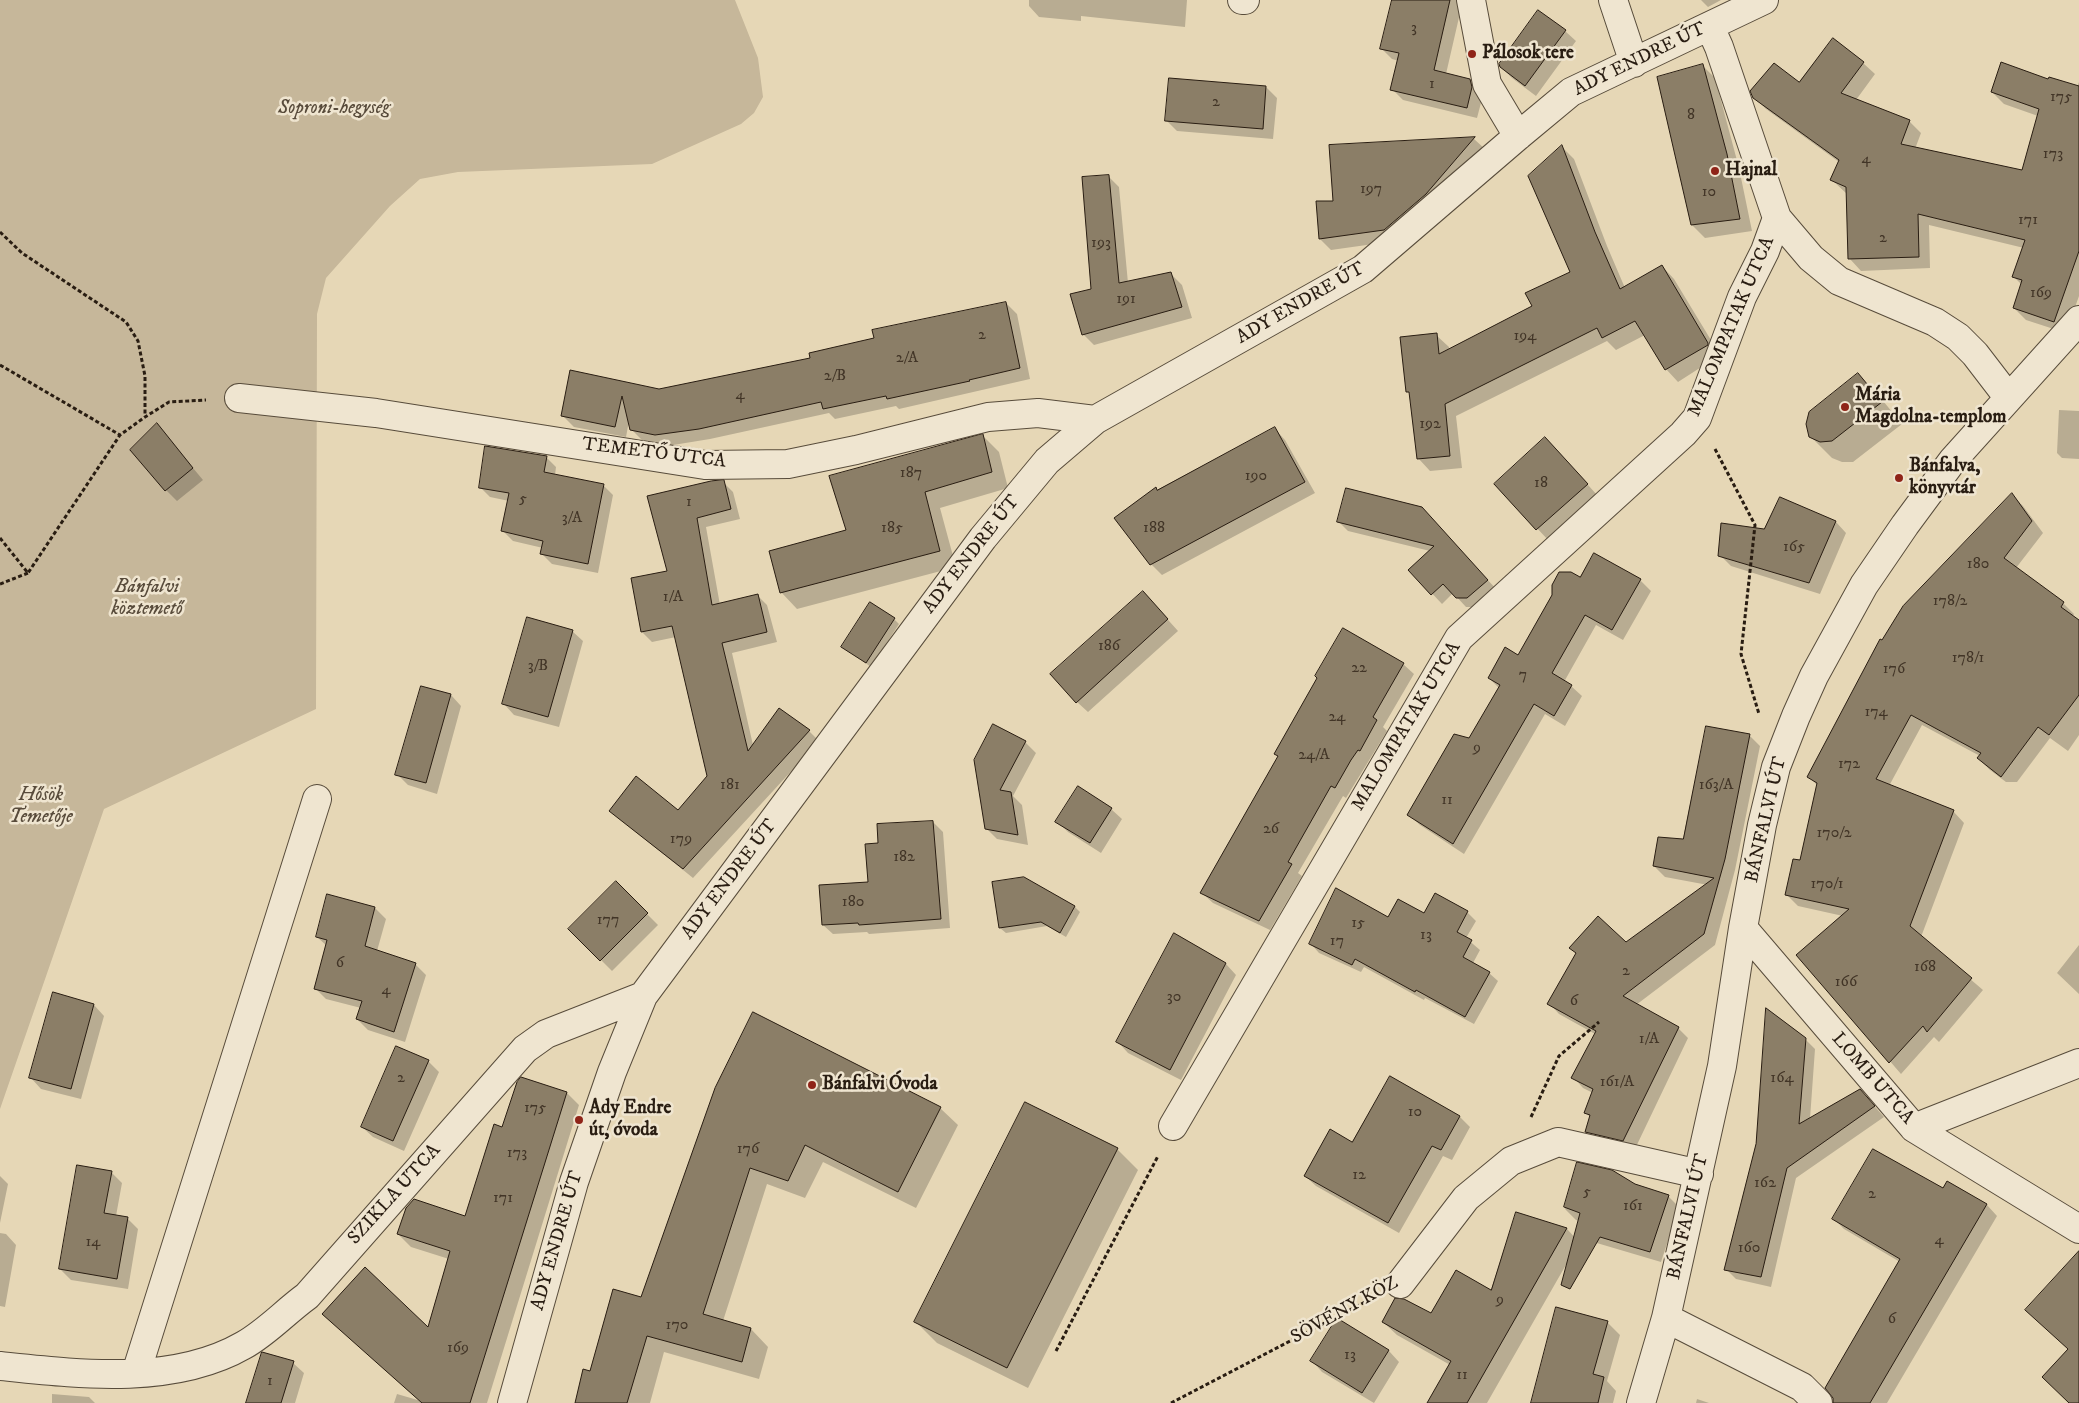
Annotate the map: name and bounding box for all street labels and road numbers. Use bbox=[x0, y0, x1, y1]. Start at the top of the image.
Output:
street label: ADY ENDRE ÚT bbox=[1570, 18, 1710, 102]
street label: MALOMPATAK UTCA bbox=[1684, 234, 1780, 420]
street label: ADY ENDRE ÚT bbox=[1233, 258, 1369, 350]
street label: TEMETŐ UTCA bbox=[581, 434, 727, 474]
street label: ADY ENDRE ÚT bbox=[919, 491, 1025, 619]
street label: MALOMPATAK UTCA bbox=[1347, 638, 1467, 816]
street label: BÁNFALVI ÚT bbox=[1741, 755, 1793, 885]
street label: ADY ENDRE ÚT bbox=[678, 816, 782, 944]
street label: LOMB UTCA bbox=[1826, 1028, 1918, 1130]
street label: SZIKLA UTCA bbox=[344, 1140, 446, 1250]
street label: BÁNFALVI ÚT bbox=[1663, 1152, 1715, 1282]
street label: ADY ENDRE ÚT bbox=[527, 1169, 589, 1313]
street label: SÖVÉNY KÖZ bbox=[1287, 1272, 1403, 1350]

